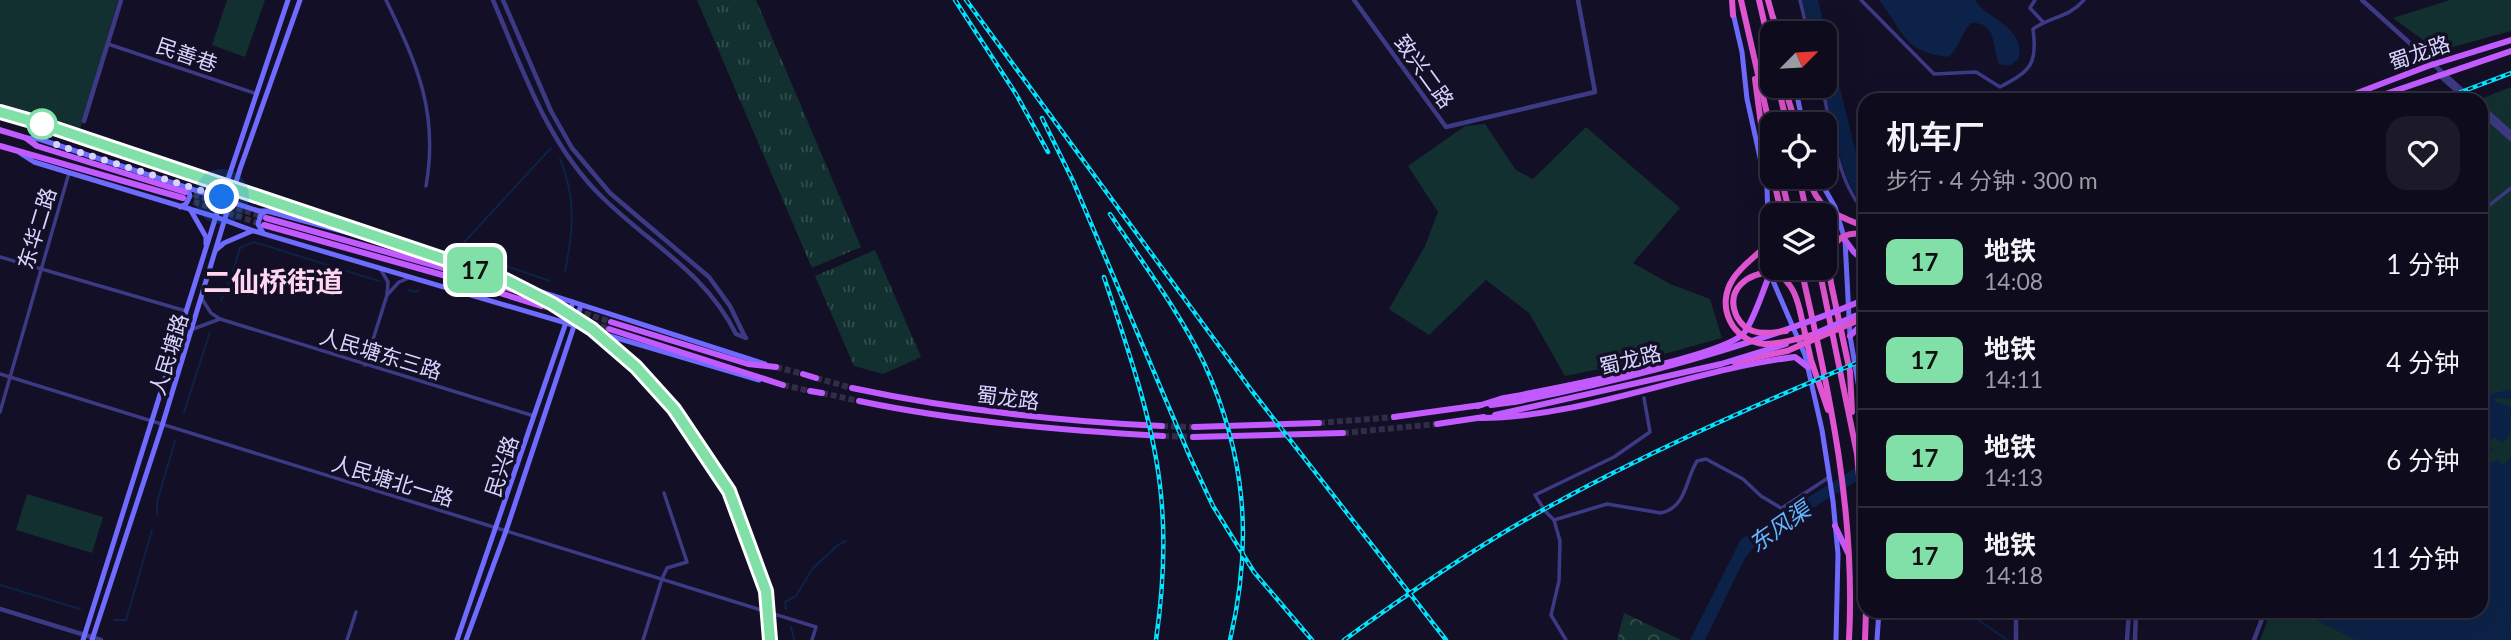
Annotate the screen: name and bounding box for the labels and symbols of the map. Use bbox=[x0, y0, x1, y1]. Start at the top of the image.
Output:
north arrow bbox=[1760, 21, 1838, 98]
street label: 致兴二路 bbox=[1390, 30, 1460, 112]
street label: 蜀龙路 bbox=[2385, 30, 2453, 74]
street label: 民善巷 bbox=[153, 32, 221, 76]
unlabelled marker bbox=[27, 109, 57, 139]
your location bbox=[204, 179, 239, 214]
street label: 东华二路 bbox=[12, 184, 60, 272]
line badge: 17 bbox=[444, 247, 506, 293]
district label: 二仙桥街道 bbox=[203, 264, 343, 298]
street label: 人民塘路 bbox=[144, 310, 192, 398]
street label: 人民塘东三路 bbox=[317, 323, 445, 383]
street label: 蜀龙路 bbox=[1596, 339, 1664, 379]
street label: 蜀龙路 bbox=[975, 381, 1041, 413]
street label: 民兴路 bbox=[479, 432, 523, 500]
street label: 人民塘北一路 bbox=[329, 450, 457, 510]
water label: 东风渠 bbox=[1743, 493, 1818, 557]

